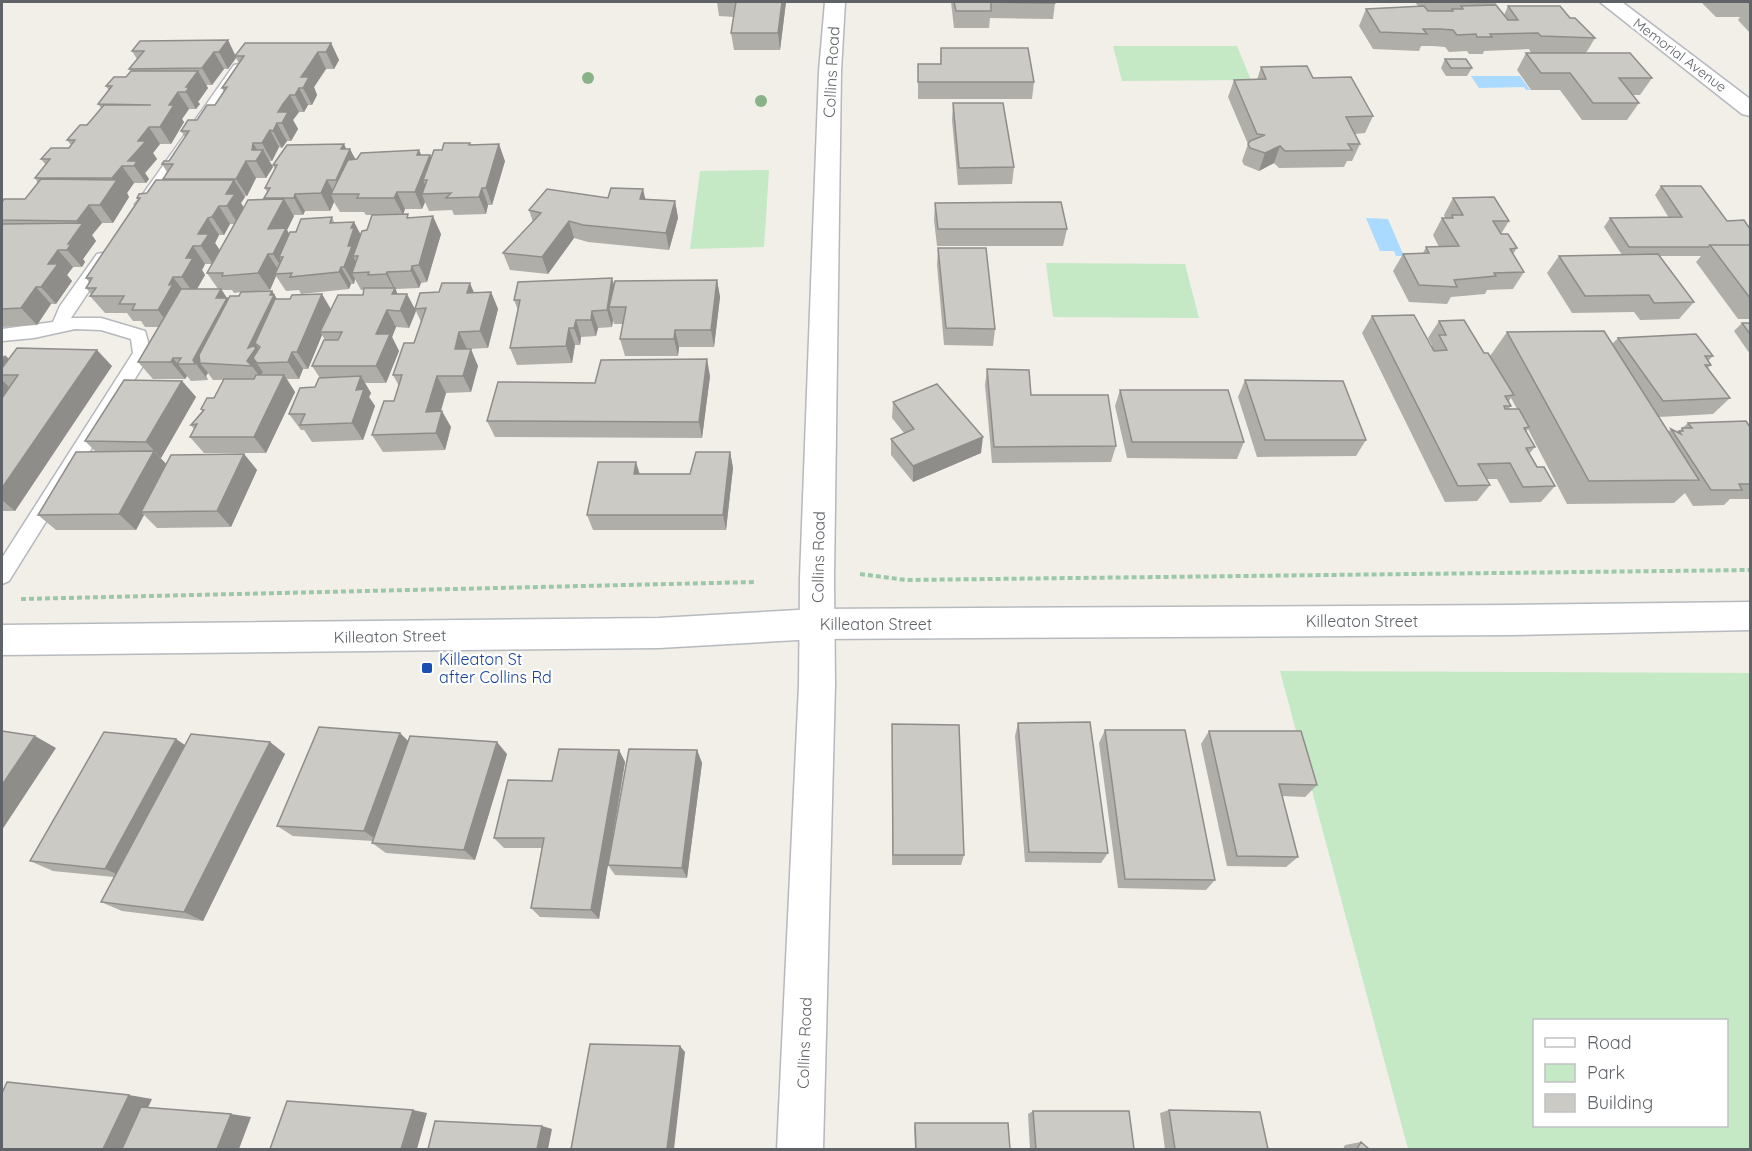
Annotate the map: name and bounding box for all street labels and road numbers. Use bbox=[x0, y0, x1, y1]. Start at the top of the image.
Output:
street label: Memorial Avenue bbox=[1630, 14, 1730, 96]
street label: Collins Road bbox=[819, 26, 843, 118]
street label: Collins Road bbox=[807, 511, 829, 603]
street label: Killeaton Street bbox=[1306, 611, 1418, 631]
street label: Killeaton Street bbox=[820, 614, 932, 634]
street label: Killeaton Street bbox=[334, 625, 446, 647]
street label: Collins Road bbox=[792, 997, 816, 1089]

